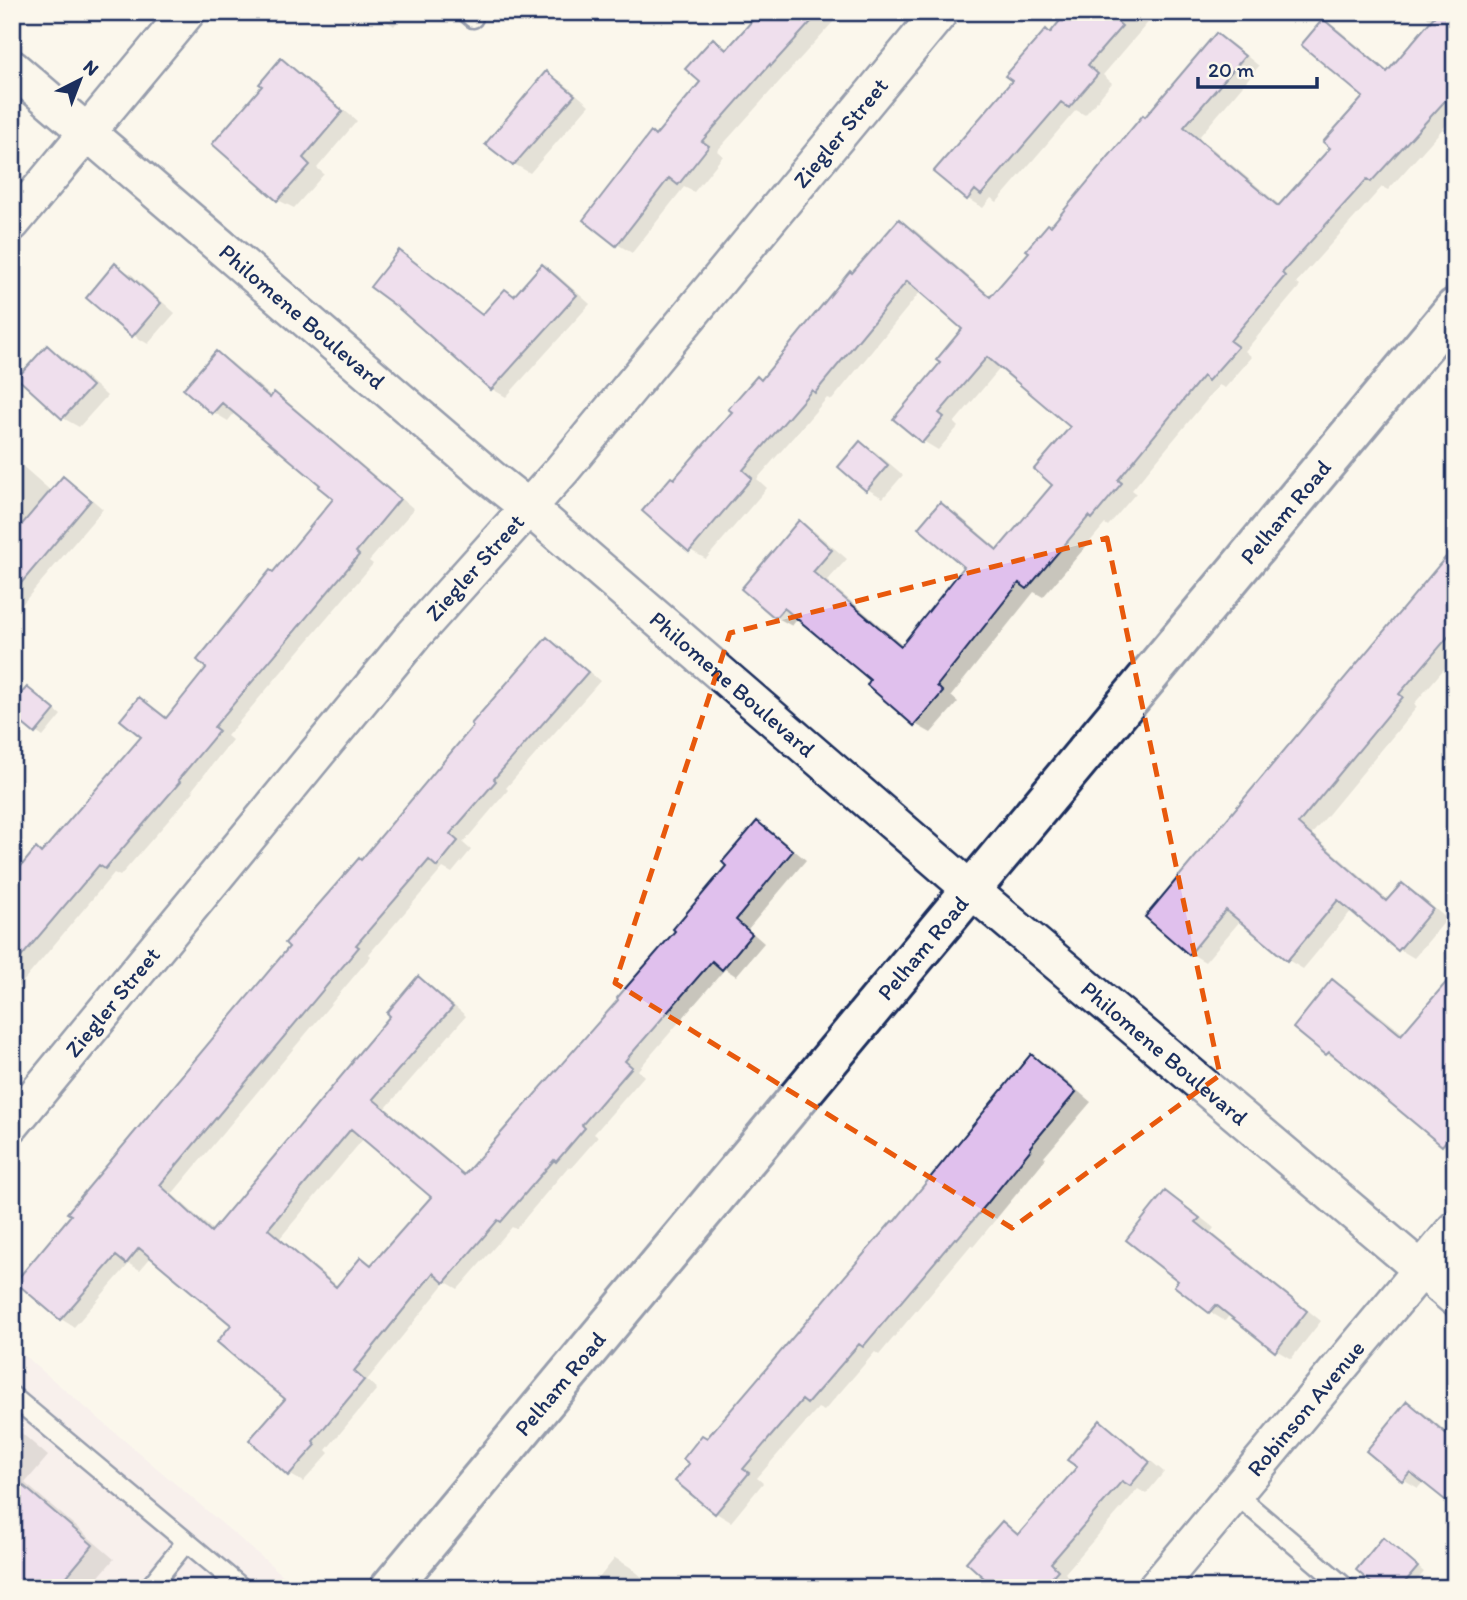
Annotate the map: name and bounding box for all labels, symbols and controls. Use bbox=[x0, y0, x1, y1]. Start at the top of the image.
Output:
north arrow bbox=[46, 46, 116, 116]
scale bar bbox=[1198, 46, 1316, 90]
text: N bbox=[79, 55, 104, 81]
text: 20 m bbox=[1208, 57, 1255, 82]
street label: Ziegler Street bbox=[787, 72, 894, 194]
street label: Philomene Boulevard bbox=[214, 238, 391, 395]
street label: Pelham Road bbox=[1234, 453, 1337, 570]
street label: Ziegler Street bbox=[419, 508, 530, 627]
street label: Philomene Boulevard bbox=[644, 605, 821, 763]
street label: Pelham Road bbox=[871, 889, 975, 1006]
street label: Ziegler Street bbox=[59, 941, 166, 1063]
street label: Philomene Boulevard bbox=[1075, 975, 1254, 1131]
street label: Pelham Road bbox=[508, 1325, 612, 1442]
street label: Robinson Avenue bbox=[1241, 1334, 1371, 1482]

